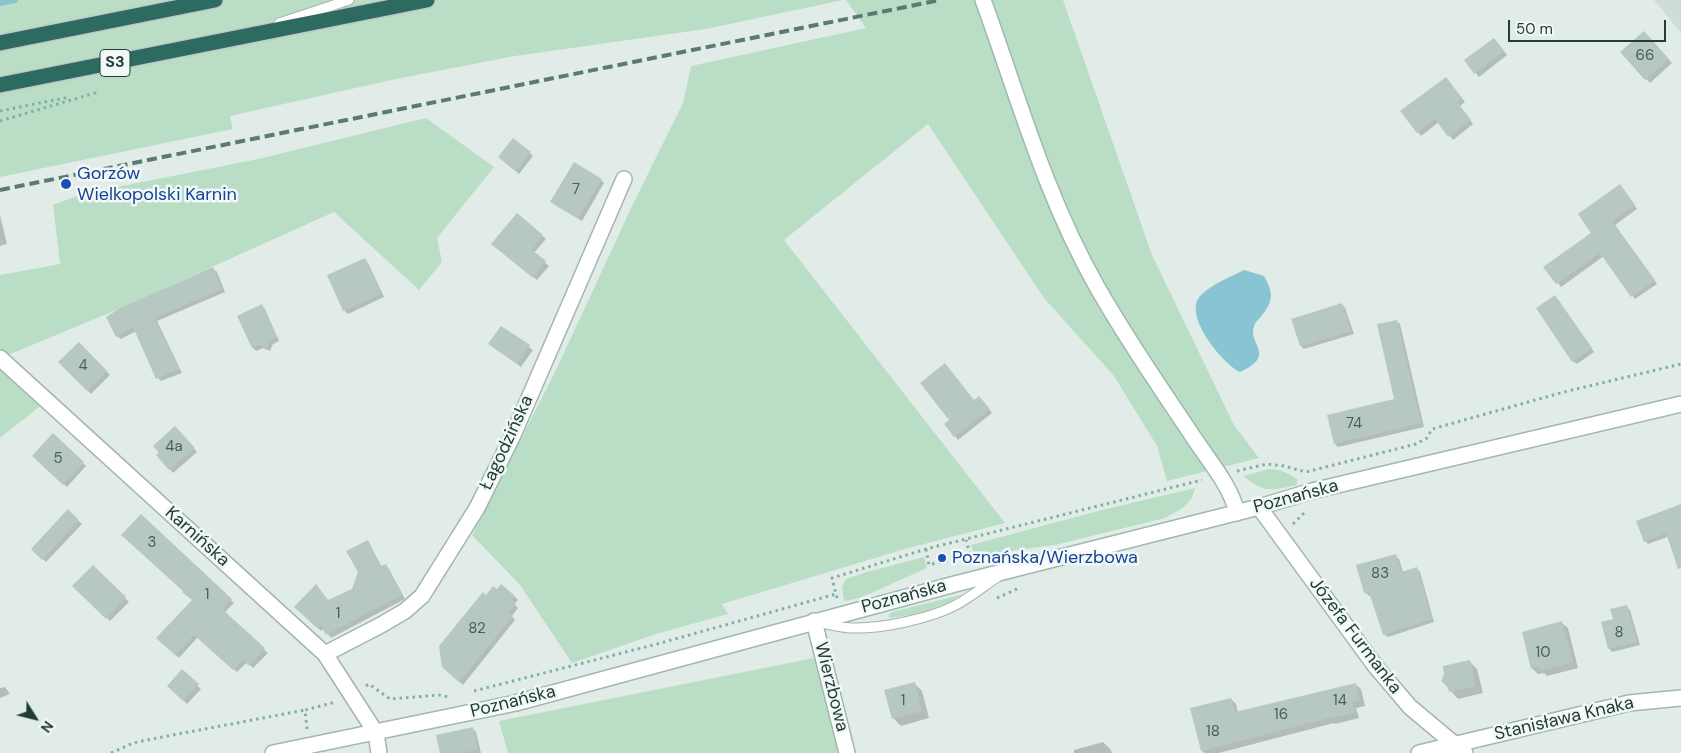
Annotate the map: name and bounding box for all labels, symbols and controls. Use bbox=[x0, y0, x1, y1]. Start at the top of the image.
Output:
scale bar bbox=[1511, 10, 1668, 42]
text: 50 m bbox=[1516, 19, 1553, 39]
house number: 66 bbox=[1636, 47, 1654, 65]
road number: S3 bbox=[100, 49, 130, 76]
place label: Gorzów Wielkopolski Karnin bbox=[77, 163, 237, 205]
marker: Gorzów Wielkopolski Karnin bbox=[59, 177, 73, 191]
house number: 7 bbox=[572, 181, 580, 199]
house number: 4 bbox=[78, 357, 88, 375]
street label: Łagodzińska bbox=[476, 392, 538, 494]
house number: 74 bbox=[1346, 415, 1362, 433]
house number: 4a bbox=[165, 438, 183, 456]
house number: 5 bbox=[53, 450, 63, 468]
street label: Poznańska bbox=[1251, 475, 1341, 519]
street label: Karnińska bbox=[160, 502, 234, 572]
house number: 3 bbox=[148, 534, 156, 552]
place label: Poznańska/Wierzbowa bbox=[952, 547, 1138, 569]
marker: Poznańska/Wierzbowa bbox=[936, 552, 948, 564]
house number: 83 bbox=[1371, 565, 1389, 583]
street label: Józefa Furmanka bbox=[1304, 574, 1406, 698]
street label: Poznańska bbox=[859, 575, 949, 619]
house number: 1 bbox=[205, 586, 209, 604]
house number: 1 bbox=[336, 605, 340, 623]
house number: 82 bbox=[468, 620, 486, 638]
house number: 8 bbox=[1614, 624, 1624, 642]
street label: Wierzbowa bbox=[809, 640, 853, 734]
house number: 10 bbox=[1536, 644, 1550, 662]
street label: Poznańska bbox=[468, 681, 558, 723]
house number: 1 bbox=[901, 692, 905, 710]
house number: 14 bbox=[1333, 692, 1347, 710]
street label: Stanisława Knaka bbox=[1492, 692, 1636, 746]
north arrow bbox=[10, 693, 60, 743]
house number: 16 bbox=[1274, 706, 1288, 724]
text: N bbox=[37, 717, 57, 736]
house number: 18 bbox=[1206, 723, 1220, 741]

